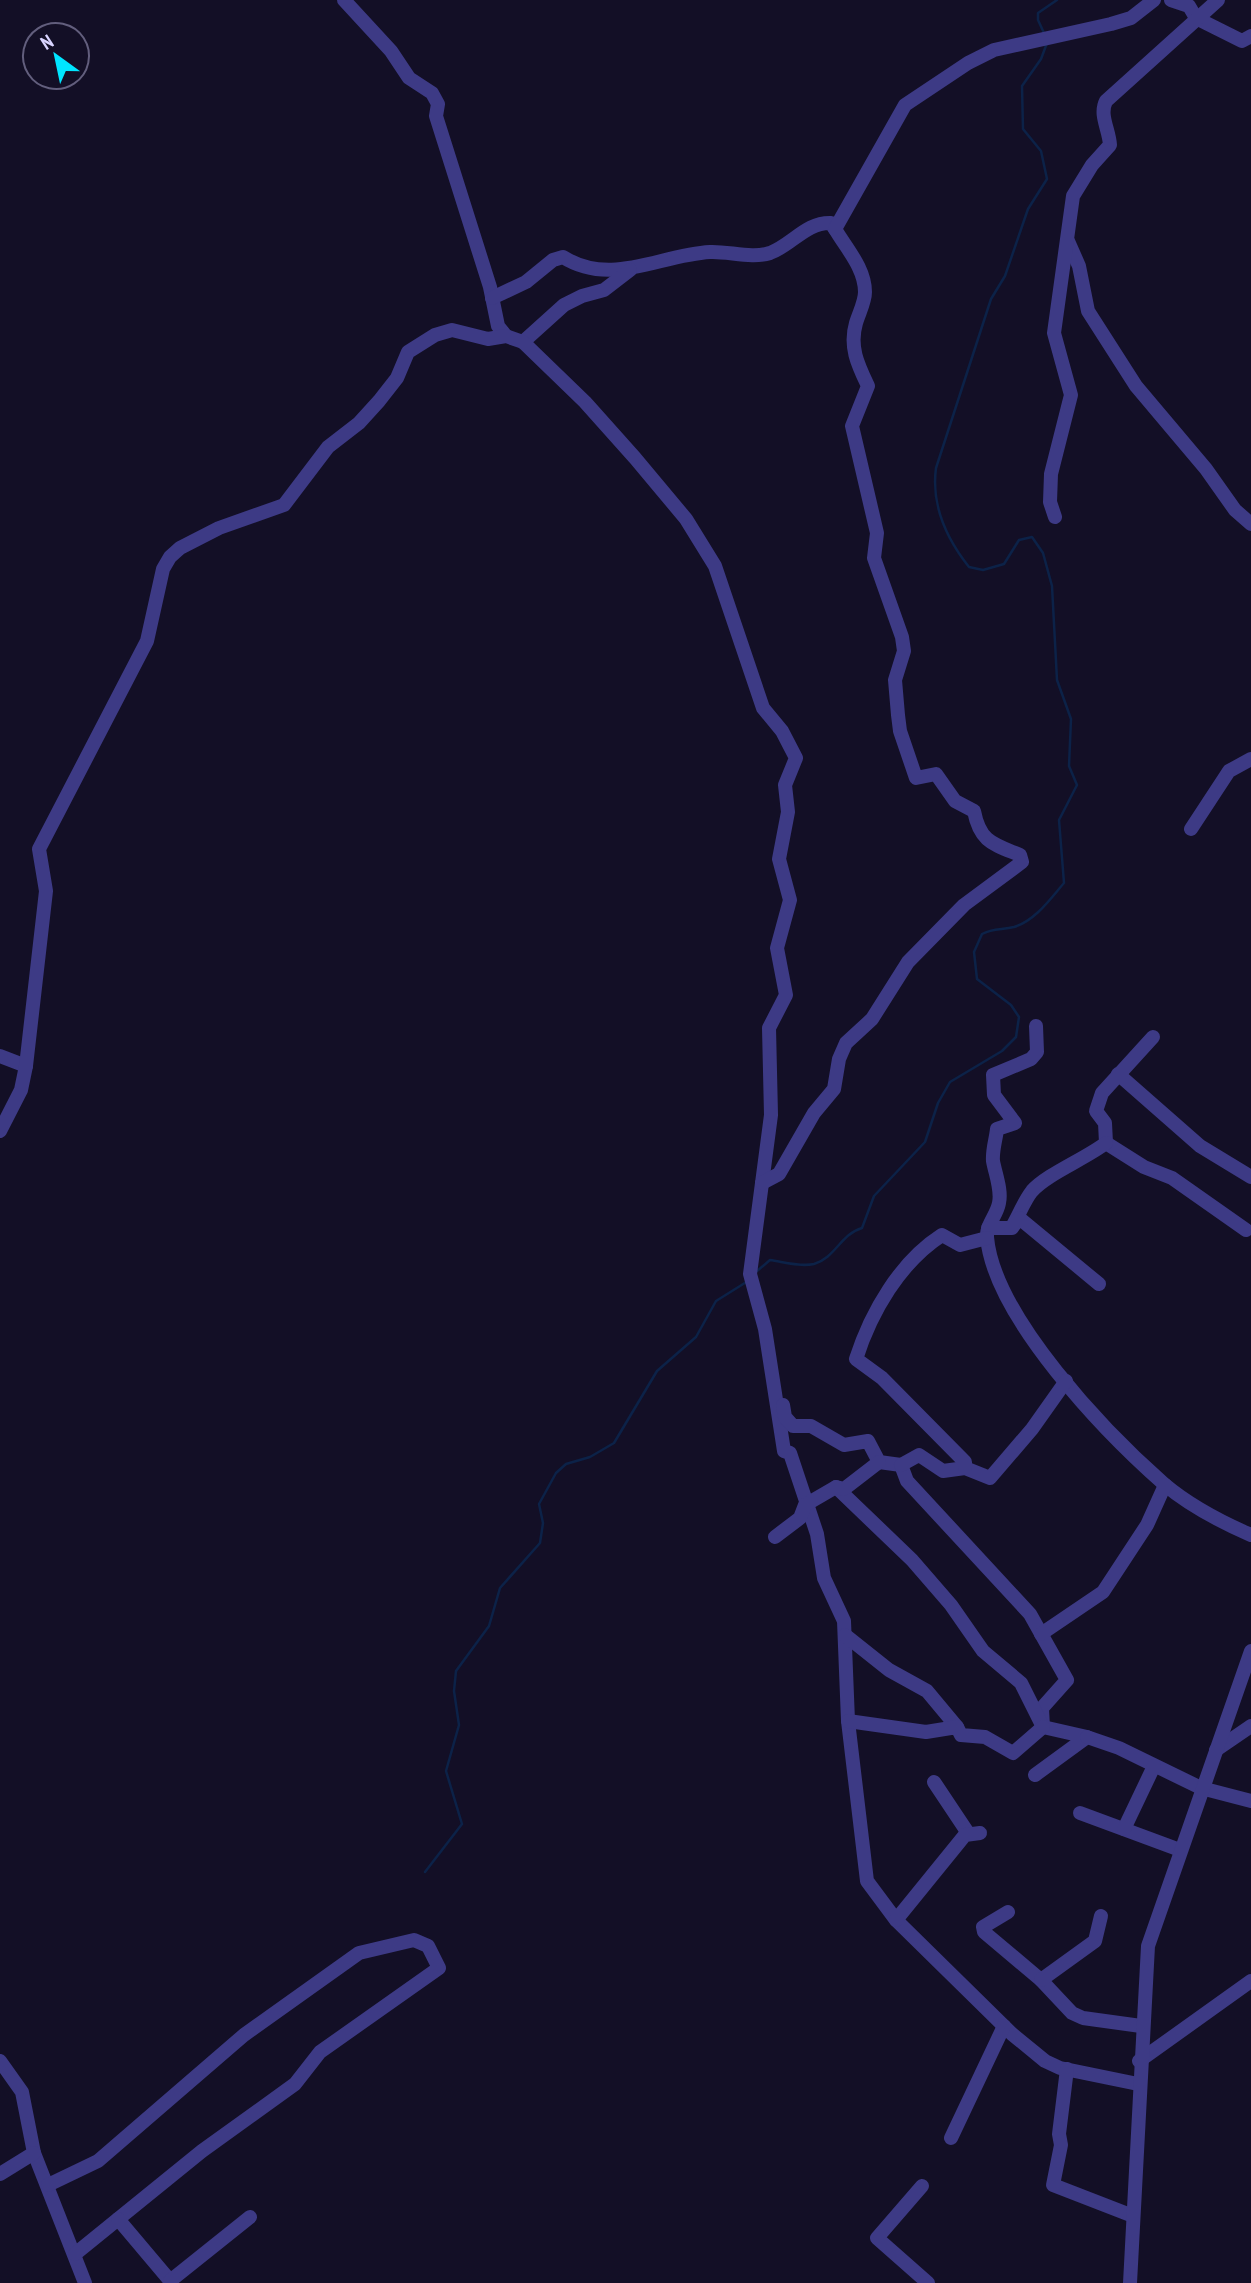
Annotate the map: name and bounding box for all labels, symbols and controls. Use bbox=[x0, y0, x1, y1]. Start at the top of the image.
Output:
north arrow bbox=[21, 21, 91, 91]
text: N bbox=[36, 29, 58, 55]

